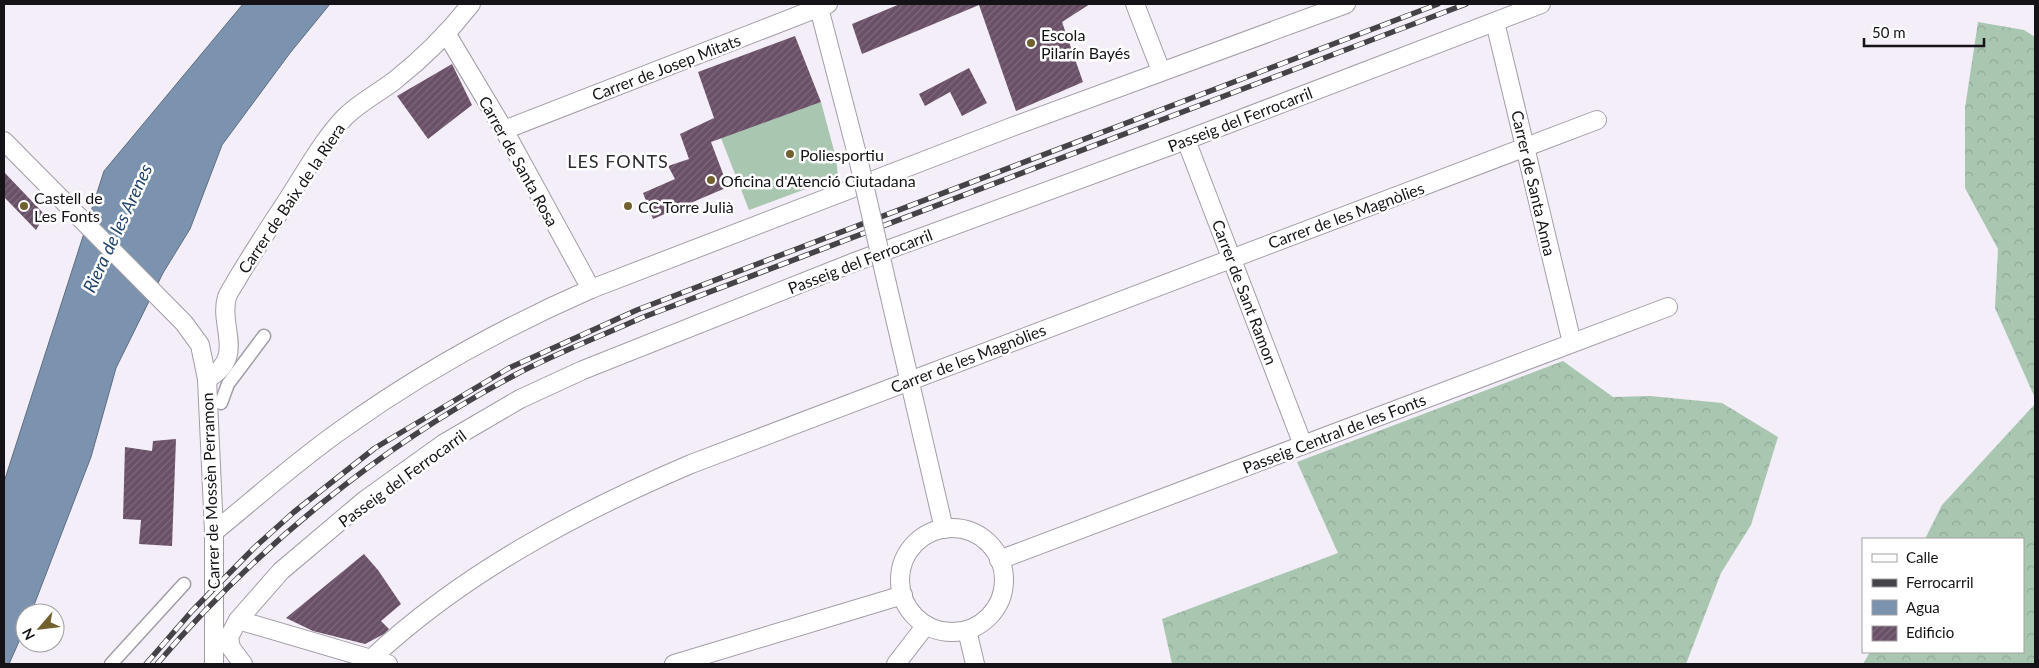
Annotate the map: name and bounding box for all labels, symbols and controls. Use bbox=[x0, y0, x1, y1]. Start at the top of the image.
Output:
scale bar bbox=[1864, 15, 1984, 47]
text: 50 m bbox=[1872, 23, 1906, 41]
place label: Escola Pilarín Bayés bbox=[1041, 25, 1130, 62]
street label: Carrer de Josep Mitats bbox=[589, 30, 743, 104]
marker: Escola Pilarín Bayés bbox=[1025, 37, 1037, 49]
street label: Passeig del Ferrocarril bbox=[1165, 83, 1315, 155]
street label: Carrer de Santa Rosa bbox=[475, 93, 563, 229]
street label: Carrer de Santa Anna bbox=[1508, 108, 1560, 258]
street label: Carrer de Baix de la Riera bbox=[234, 119, 348, 277]
place label: Poliesportiu bbox=[800, 145, 884, 164]
marker: Poliesportiu bbox=[784, 148, 796, 160]
district label: LES FONTS bbox=[567, 150, 669, 172]
water label: Riera de les Arenes bbox=[78, 160, 156, 296]
place label: Oficina d'Atenció Ciutadana bbox=[721, 171, 916, 190]
marker: Oficina d'Atenció Ciutadana bbox=[705, 174, 717, 186]
street label: Carrer de les Magnòlies bbox=[1265, 178, 1427, 252]
place label: Castell de Les Fonts bbox=[34, 188, 103, 225]
place label: CC Torre Julià bbox=[638, 197, 734, 216]
marker: Castell de Les Fonts bbox=[18, 200, 30, 212]
marker: CC Torre Julià bbox=[622, 200, 634, 212]
street label: Carrer de Sant Ramon bbox=[1209, 217, 1281, 367]
street label: Passeig del Ferrocarril bbox=[785, 225, 935, 297]
street label: Carrer de les Magnòlies bbox=[888, 320, 1048, 396]
street label: Passeig Central de les Fonts bbox=[1240, 389, 1428, 477]
street label: Carrer de Mossèn Perramon bbox=[197, 392, 223, 590]
street label: Passeig del Ferrocarril bbox=[334, 425, 470, 531]
legend bbox=[1862, 538, 2024, 653]
text: Calle bbox=[1906, 548, 1939, 566]
text: Ferrocarril bbox=[1906, 573, 1974, 591]
text: Agua bbox=[1906, 598, 1940, 616]
north arrow bbox=[15, 603, 65, 653]
text: Edificio bbox=[1906, 623, 1954, 641]
text: N bbox=[18, 626, 38, 643]

